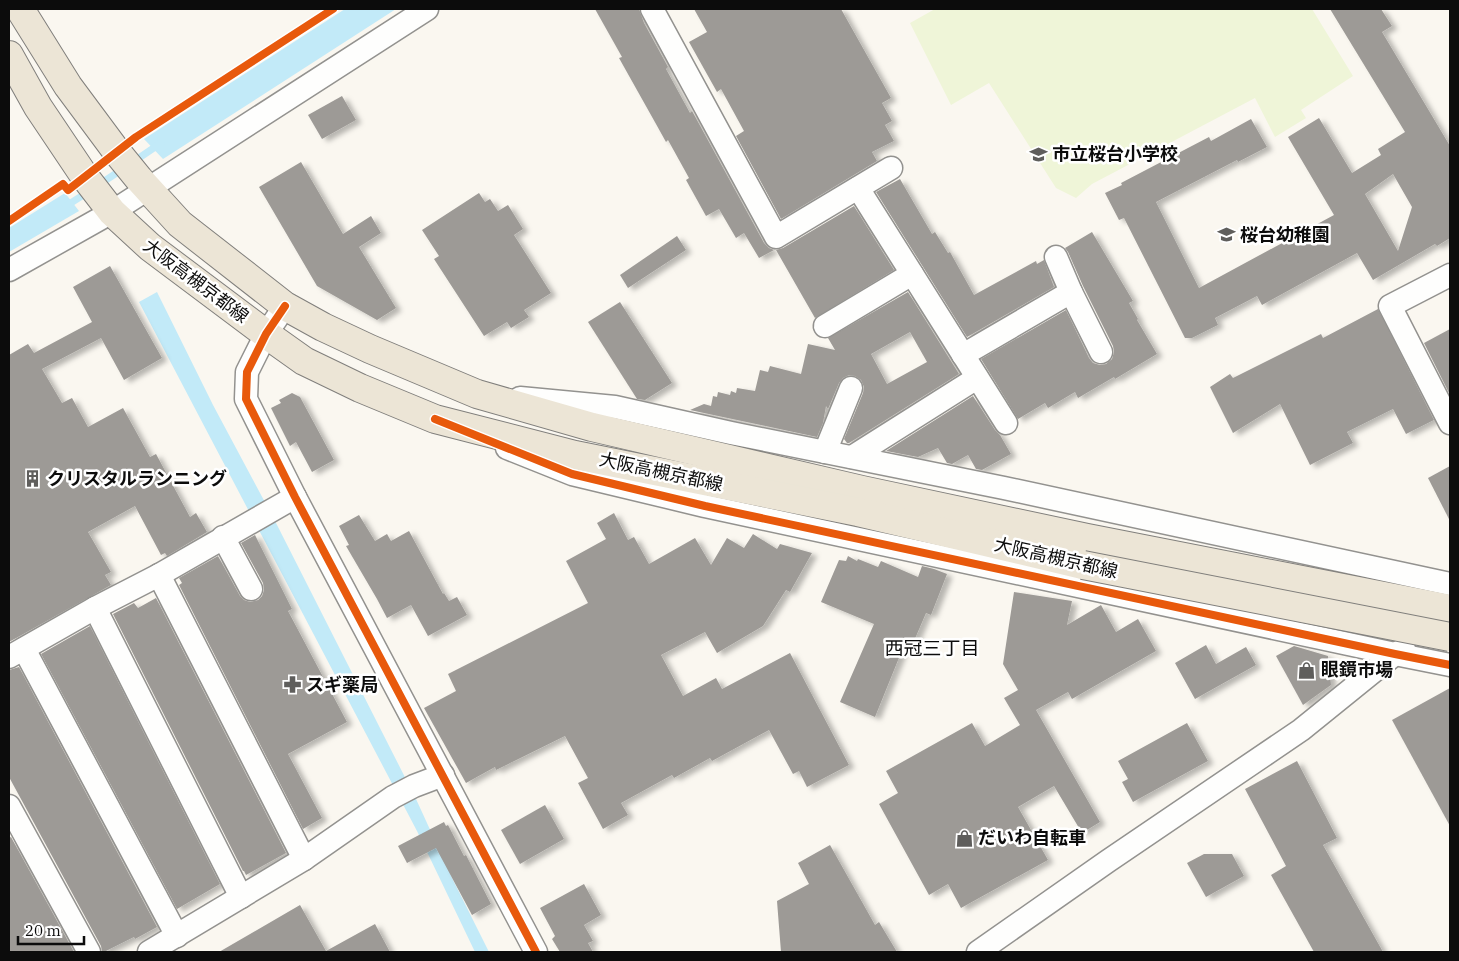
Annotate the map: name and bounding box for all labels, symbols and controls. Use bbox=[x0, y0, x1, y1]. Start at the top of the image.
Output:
place label: 市立桜台小学校 bbox=[1052, 142, 1178, 165]
school or university icon: 市立桜台小学校 bbox=[1028, 144, 1048, 164]
place label: 桜台幼稚園 bbox=[1240, 223, 1330, 246]
school or university icon: 桜台幼稚園 bbox=[1216, 225, 1236, 245]
street label: 大阪高槻京都線 bbox=[139, 234, 254, 328]
street label: 大阪高槻京都線 bbox=[597, 447, 725, 496]
place label: クリスタルランニング bbox=[47, 467, 227, 490]
building icon: クリスタルランニング bbox=[23, 469, 43, 489]
street label: 大阪高槻京都線 bbox=[992, 532, 1120, 583]
district label: 西冠三丁目 bbox=[884, 636, 980, 660]
place label: 眼鏡市場 bbox=[1321, 658, 1393, 681]
shop icon: 眼鏡市場 bbox=[1297, 660, 1317, 680]
place label: スギ薬局 bbox=[306, 673, 378, 696]
pharmacy icon: スギ薬局 bbox=[282, 675, 302, 695]
place label: だいわ自転車 bbox=[978, 826, 1086, 849]
shop icon: だいわ自転車 bbox=[954, 828, 974, 848]
scale bar bbox=[18, 914, 84, 946]
text: 20 m bbox=[25, 921, 61, 940]

